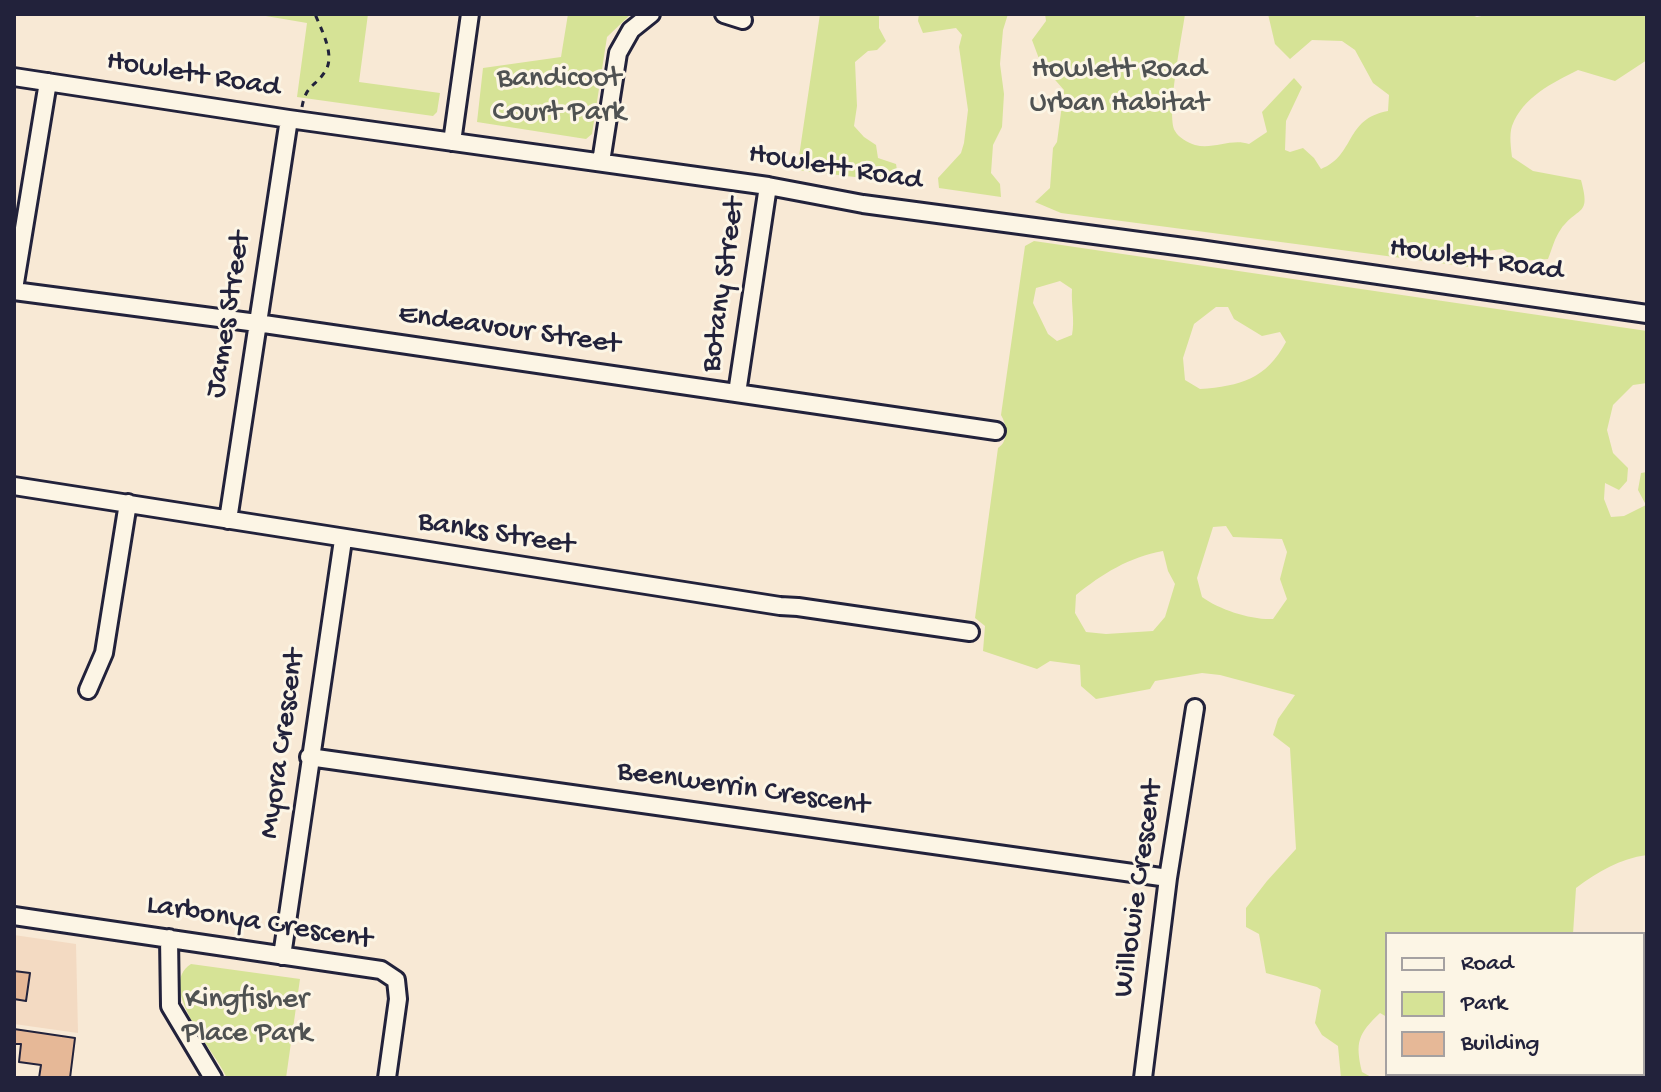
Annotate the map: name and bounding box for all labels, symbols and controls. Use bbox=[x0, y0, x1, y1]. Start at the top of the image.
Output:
street label: Howlett Road bbox=[104, 45, 282, 107]
park label: Howlett Road Urban Habitat bbox=[1029, 53, 1209, 124]
park label: Bandicoot Court Park bbox=[492, 62, 626, 132]
street label: Howlett Road bbox=[746, 138, 924, 200]
street label: Botany Street bbox=[695, 195, 755, 375]
street label: James Street bbox=[199, 229, 261, 401]
street label: Howlett Road bbox=[1387, 231, 1565, 291]
street label: Endeavour Street bbox=[396, 298, 622, 364]
street label: Banks Street bbox=[415, 505, 577, 565]
street label: Myora Crescent bbox=[253, 647, 315, 841]
street label: Beenwerrin Crescent bbox=[615, 755, 871, 825]
street label: Willowie Crescent bbox=[1107, 778, 1173, 1000]
street label: Larbonya Crescent bbox=[144, 888, 374, 960]
legend bbox=[1385, 932, 1645, 1076]
text: Road bbox=[1461, 950, 1513, 979]
park label: Kingfisher Place Park bbox=[182, 983, 312, 1054]
text: Park bbox=[1461, 990, 1507, 1019]
text: Building bbox=[1461, 1030, 1539, 1059]

